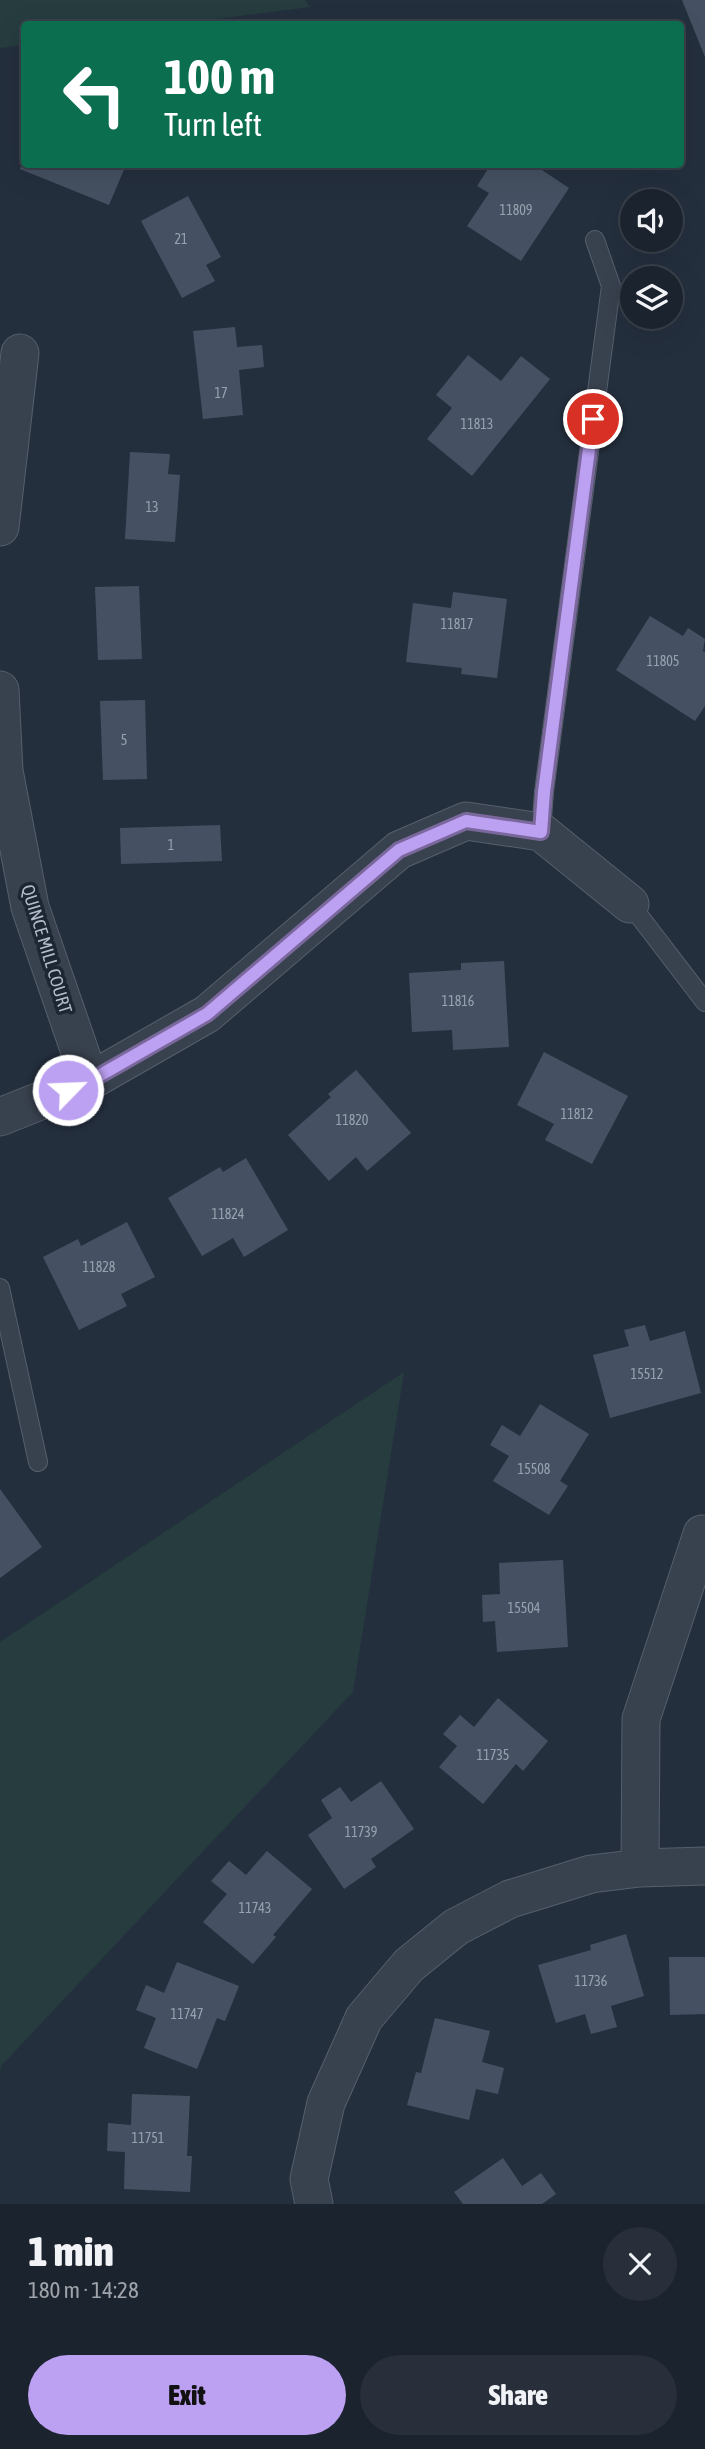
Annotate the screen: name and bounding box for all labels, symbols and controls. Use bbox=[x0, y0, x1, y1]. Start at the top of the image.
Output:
text: 100 m bbox=[164, 48, 275, 104]
icon: left bbox=[49, 49, 140, 140]
text: Turn left bbox=[164, 106, 262, 143]
map controls bbox=[620, 189, 683, 329]
button: sound bbox=[620, 189, 683, 252]
house number: 11809 bbox=[500, 202, 532, 218]
house number: 21 bbox=[174, 231, 188, 247]
button: layers bbox=[620, 266, 683, 329]
house number: 17 bbox=[214, 385, 228, 401]
pin bbox=[563, 389, 623, 449]
icon: arrive bbox=[574, 400, 612, 438]
house number: 11813 bbox=[461, 416, 493, 432]
house number: 13 bbox=[145, 499, 159, 515]
house number: 11817 bbox=[441, 616, 473, 632]
house number: 11805 bbox=[647, 653, 679, 669]
house number: 5 bbox=[121, 732, 127, 748]
house number: 1 bbox=[168, 837, 174, 853]
street label: QUINCE MILL COURT bbox=[17, 882, 77, 1016]
house number: 11816 bbox=[442, 993, 475, 1009]
position arrow bbox=[31, 1053, 105, 1127]
house number: 11812 bbox=[561, 1106, 593, 1122]
house number: 11820 bbox=[336, 1112, 369, 1128]
house number: 11824 bbox=[212, 1206, 245, 1222]
house number: 11828 bbox=[83, 1259, 116, 1275]
house number: 15512 bbox=[631, 1366, 663, 1382]
house number: 15508 bbox=[518, 1461, 551, 1477]
house number: 15504 bbox=[508, 1600, 541, 1616]
house number: 11735 bbox=[477, 1747, 509, 1763]
house number: 11739 bbox=[345, 1824, 377, 1840]
house number: 11743 bbox=[239, 1900, 271, 1916]
house number: 11736 bbox=[575, 1973, 608, 1989]
house number: 11747 bbox=[171, 2006, 203, 2022]
house number: 11751 bbox=[132, 2130, 164, 2146]
text: 1 min bbox=[28, 2227, 114, 2275]
button: close bbox=[603, 2227, 677, 2301]
text: 180 m · 14:28 bbox=[28, 2277, 139, 2303]
button: Exit bbox=[28, 2355, 346, 2435]
button: Share bbox=[360, 2355, 677, 2435]

